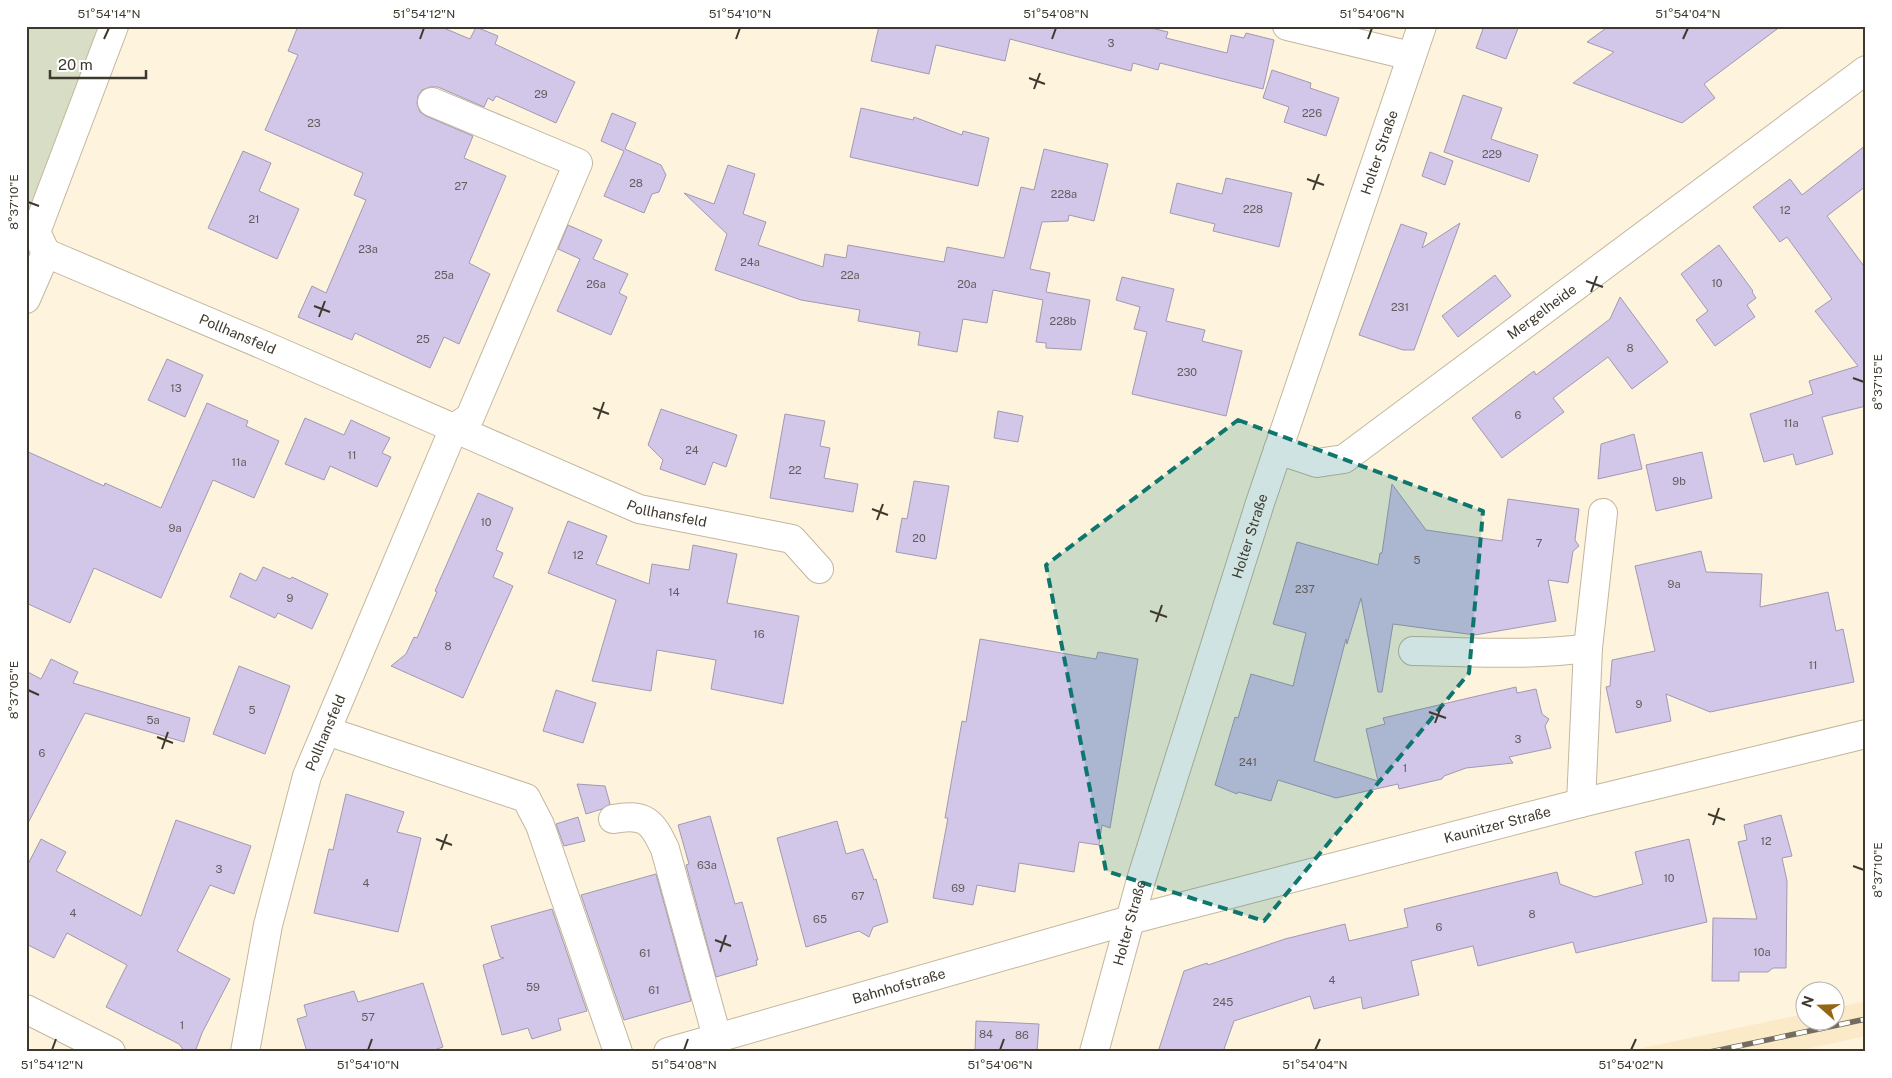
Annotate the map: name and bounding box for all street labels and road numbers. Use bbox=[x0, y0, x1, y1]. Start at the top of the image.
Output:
street label: Holter Straße bbox=[1357, 108, 1401, 197]
street label: Mergelheide bbox=[1504, 281, 1579, 343]
street label: Pollhansfeld bbox=[197, 311, 278, 357]
street label: Holter Straße bbox=[1229, 491, 1271, 580]
street label: Pollhansfeld bbox=[624, 497, 708, 530]
street label: Pollhansfeld bbox=[302, 692, 348, 773]
street label: Kaunitzer Straße bbox=[1442, 803, 1553, 846]
street label: Holter Straße bbox=[1110, 878, 1149, 967]
street label: Bahnhofstraße bbox=[850, 965, 947, 1007]

